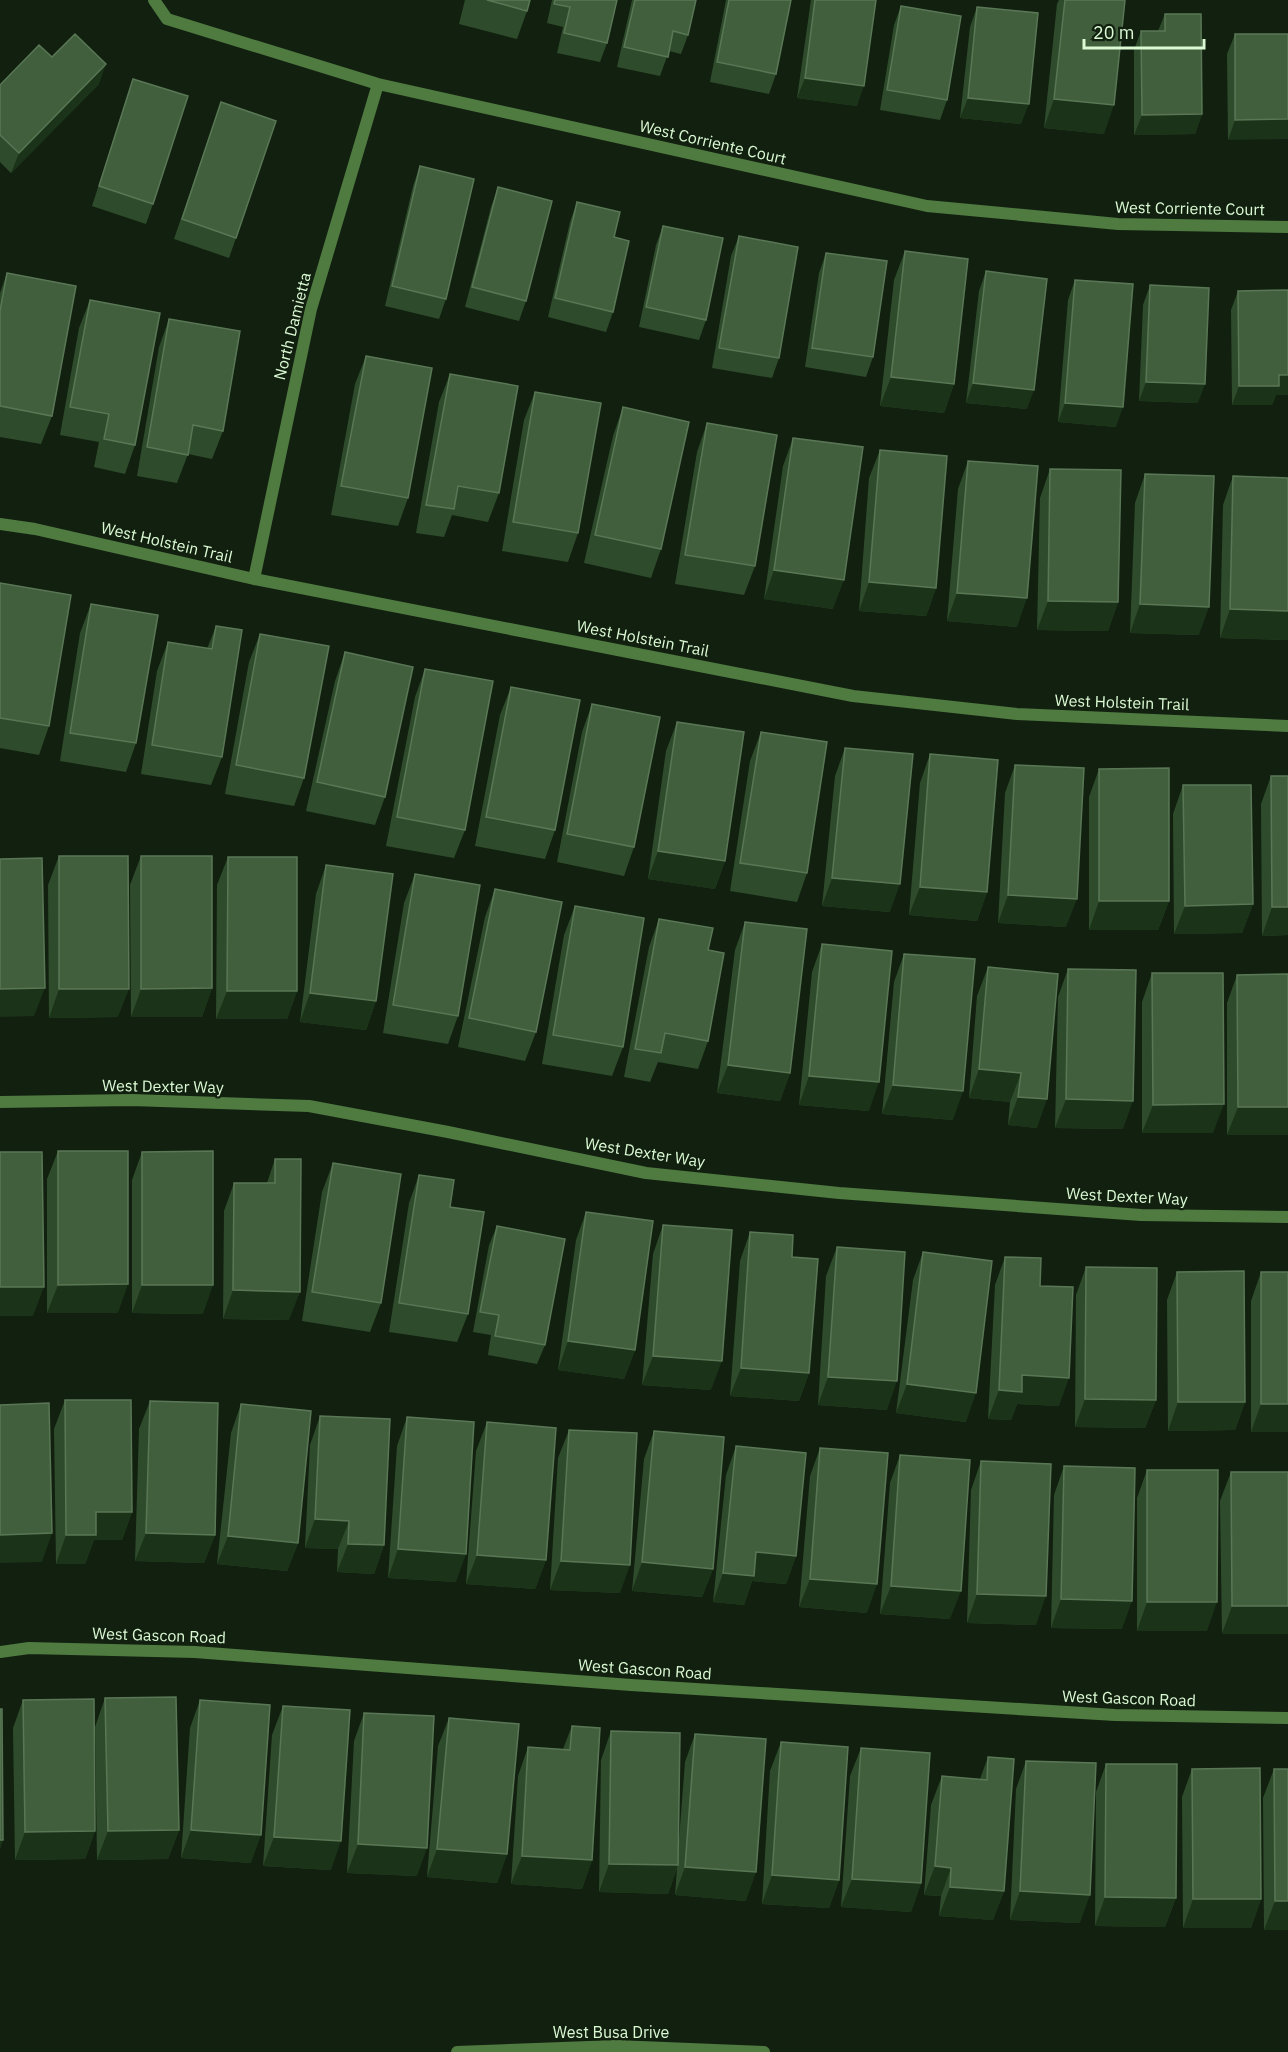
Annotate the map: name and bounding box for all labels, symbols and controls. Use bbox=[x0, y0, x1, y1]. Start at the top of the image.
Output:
scale bar bbox=[1084, 12, 1204, 50]
text: 20 m bbox=[1093, 21, 1135, 44]
street label: West Corriente Court bbox=[638, 115, 788, 169]
street label: West Corriente Court bbox=[1115, 197, 1265, 219]
street label: North Damietta bbox=[269, 270, 315, 382]
street label: West Holstein Trail bbox=[99, 517, 235, 567]
street label: West Holstein Trail bbox=[575, 615, 711, 661]
street label: West Holstein Trail bbox=[1054, 690, 1190, 714]
street label: West Dexter Way bbox=[102, 1075, 224, 1097]
street label: West Dexter Way bbox=[583, 1133, 707, 1171]
street label: West Dexter Way bbox=[1066, 1183, 1188, 1209]
street label: West Gascon Road bbox=[92, 1623, 226, 1647]
street label: West Gascon Road bbox=[578, 1654, 712, 1684]
street label: West Gascon Road bbox=[1062, 1686, 1196, 1710]
street label: West Busa Drive bbox=[553, 2022, 670, 2042]

